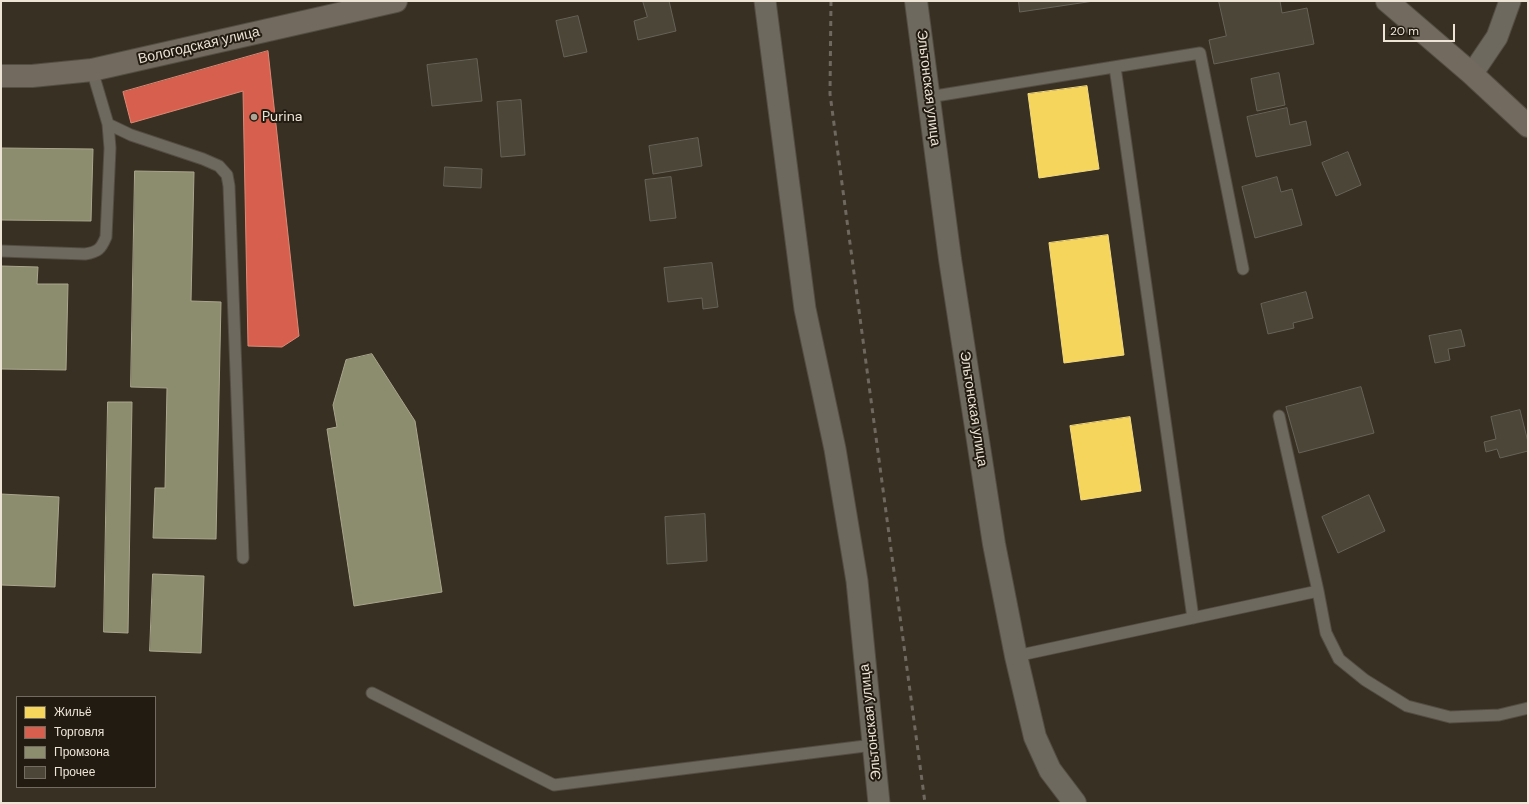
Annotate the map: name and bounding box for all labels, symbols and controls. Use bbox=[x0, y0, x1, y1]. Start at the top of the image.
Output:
scale bar bbox=[1385, 16, 1457, 42]
text: 20 m bbox=[1390, 23, 1419, 39]
street label: Вологодская улица bbox=[137, 24, 261, 68]
street label: Эльтонская улица bbox=[913, 29, 943, 147]
place label: Purina bbox=[262, 109, 302, 125]
marker: Purina bbox=[249, 112, 259, 122]
street label: Эльтонская улица bbox=[956, 350, 990, 468]
street label: Эльтонская улица bbox=[857, 663, 885, 781]
legend bbox=[16, 696, 156, 788]
text: Жильё bbox=[54, 704, 92, 720]
text: Торговля bbox=[54, 724, 104, 740]
text: Промзона bbox=[54, 744, 109, 760]
text: Прочее bbox=[54, 764, 95, 780]

